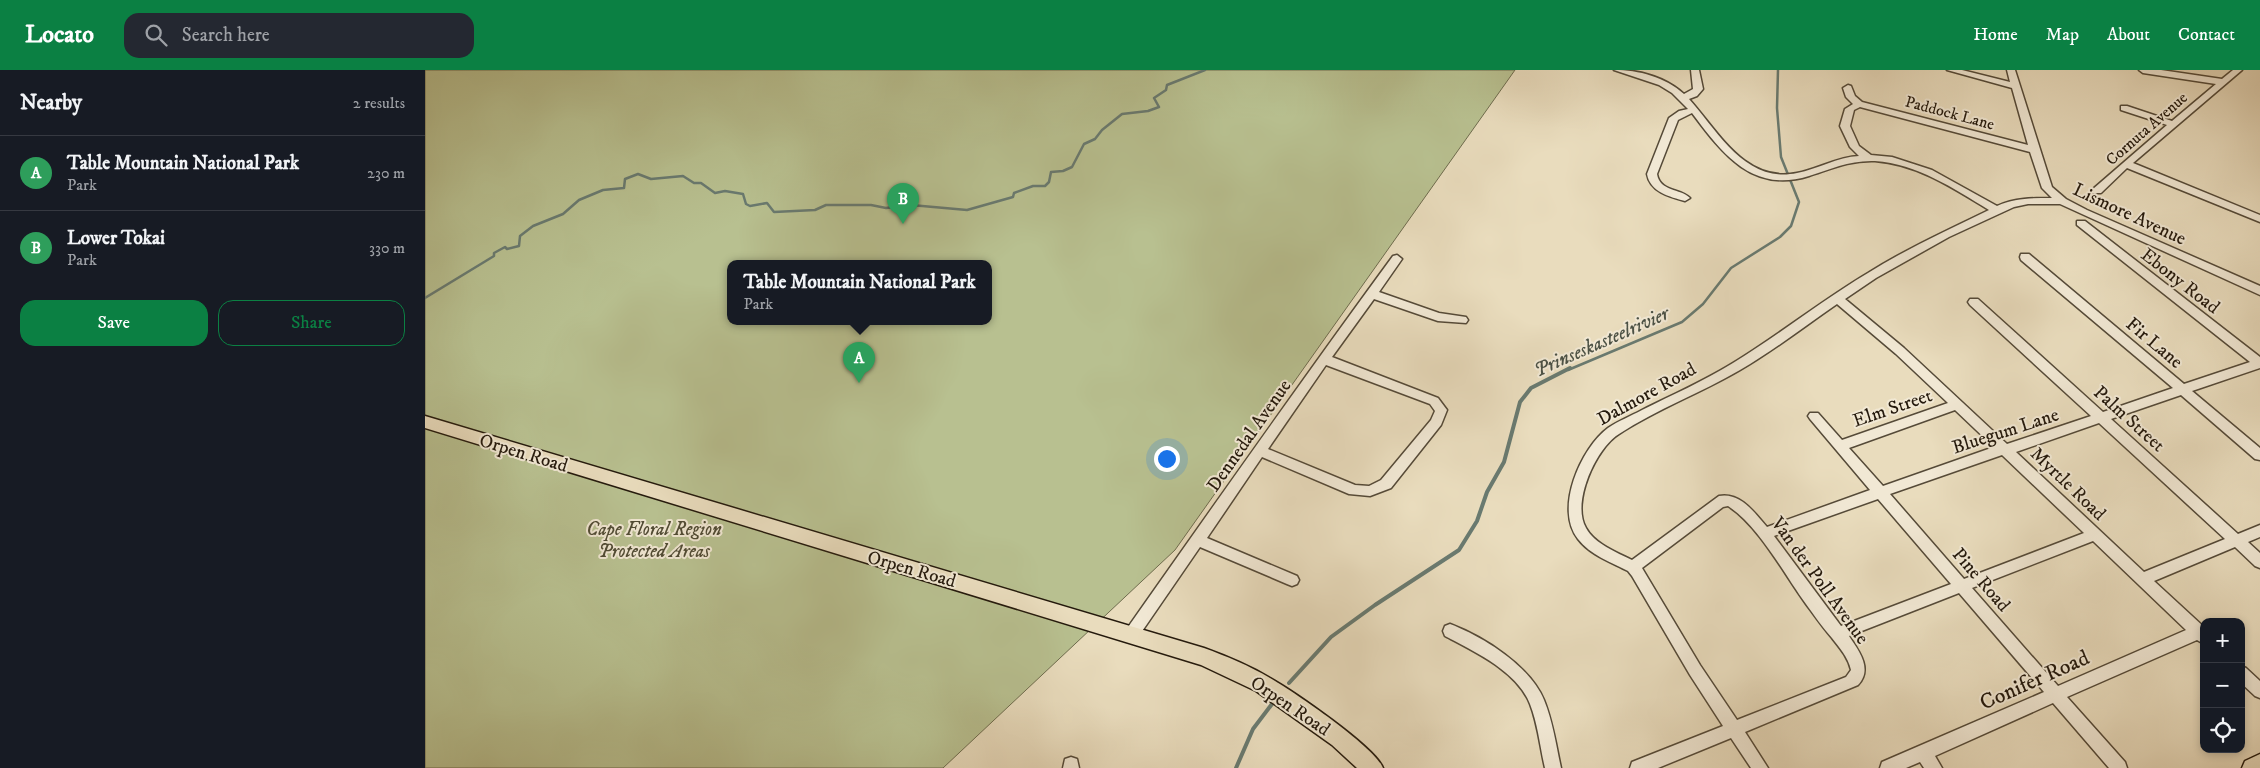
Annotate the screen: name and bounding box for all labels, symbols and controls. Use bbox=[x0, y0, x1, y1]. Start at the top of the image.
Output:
search box bbox=[124, 13, 474, 58]
text: Locato bbox=[25, 20, 94, 50]
icon: search bbox=[142, 21, 170, 49]
text: Search here bbox=[182, 24, 270, 47]
text: Home bbox=[1973, 24, 2018, 46]
text: Map bbox=[2046, 24, 2079, 46]
text: About bbox=[2107, 24, 2150, 46]
text: Contact bbox=[2178, 24, 2235, 46]
street label: Cornuta Avenue bbox=[2102, 88, 2192, 170]
text: Nearby bbox=[20, 90, 82, 116]
street label: Paddock Lane bbox=[1903, 91, 1997, 135]
text: 2 results bbox=[353, 93, 405, 113]
text: Table Mountain National Park bbox=[67, 152, 299, 175]
text: A bbox=[31, 163, 41, 183]
text: 230 m bbox=[367, 163, 405, 183]
text: Park bbox=[67, 175, 97, 195]
street label: Lismore Avenue bbox=[2069, 178, 2190, 251]
pin: B bbox=[887, 183, 919, 224]
text: Lower Tokai bbox=[67, 227, 165, 250]
text: B bbox=[31, 238, 41, 258]
text: 330 m bbox=[369, 238, 405, 258]
street label: Ebony Road bbox=[2136, 243, 2225, 319]
text: Park bbox=[67, 250, 97, 270]
popup bbox=[727, 260, 992, 325]
text: Table Mountain National Park bbox=[743, 271, 976, 294]
text: Park bbox=[743, 294, 773, 314]
button: Save bbox=[20, 300, 208, 346]
button: Share bbox=[218, 300, 405, 346]
water label: Prinseskasteelrivier bbox=[1530, 301, 1675, 383]
street label: Fir Lane bbox=[2121, 313, 2187, 374]
pin: A bbox=[843, 342, 875, 383]
street label: Dalmore Road bbox=[1593, 357, 1701, 431]
street label: Dennedal Avenue bbox=[1202, 375, 1297, 496]
street label: Palm Street bbox=[2089, 381, 2169, 457]
street label: Elm Street bbox=[1850, 384, 1935, 433]
street label: Bluegum Lane bbox=[1949, 403, 2062, 459]
street label: Orpen Road bbox=[477, 429, 571, 478]
street label: Myrtle Road bbox=[2025, 442, 2111, 526]
your location bbox=[1154, 446, 1180, 472]
street label: Van der Poll Avenue bbox=[1765, 512, 1874, 649]
park label: Cape Floral Region Protected Areas bbox=[586, 518, 722, 563]
street label: Pine Road bbox=[1947, 543, 2015, 617]
street label: Orpen Road bbox=[865, 546, 959, 593]
map controls bbox=[2200, 618, 2245, 753]
button: + bbox=[2200, 618, 2245, 663]
street label: Conifer Road bbox=[1976, 644, 2094, 716]
button: − bbox=[2200, 663, 2245, 708]
street label: Orpen Road bbox=[1246, 671, 1335, 742]
button: locate bbox=[2200, 708, 2245, 753]

